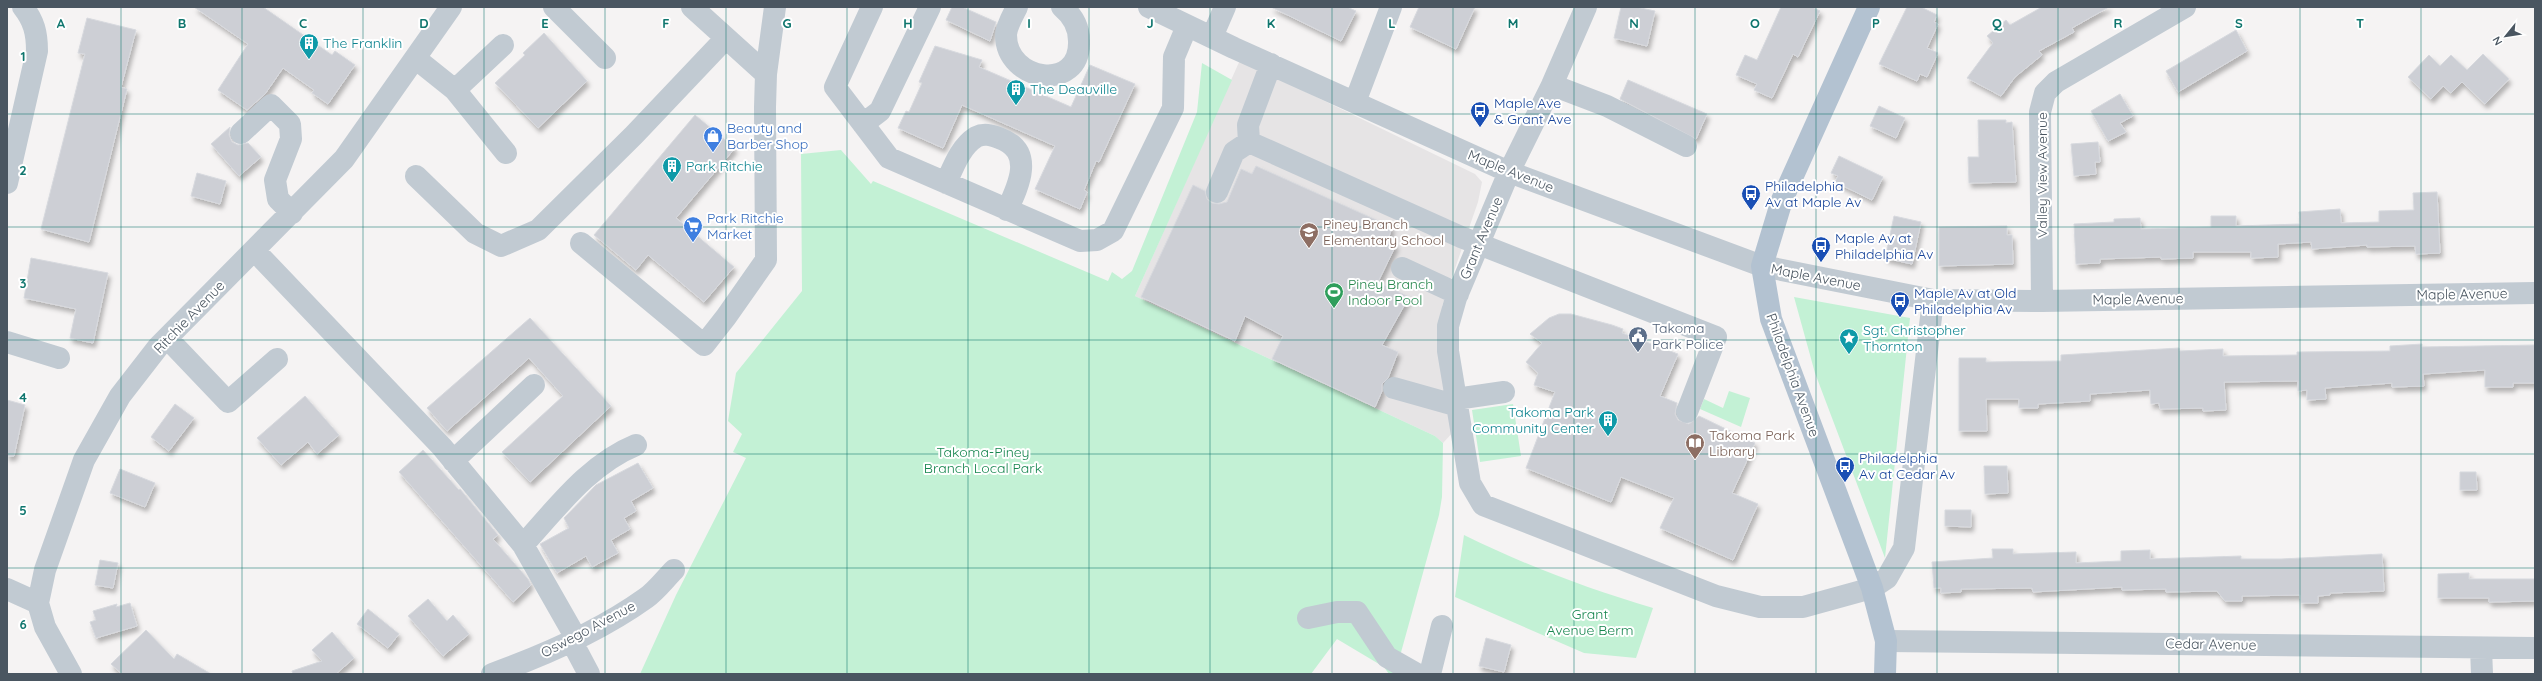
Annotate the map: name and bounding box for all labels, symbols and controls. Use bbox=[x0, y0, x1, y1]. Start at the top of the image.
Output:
text: A bbox=[57, 15, 66, 31]
text: B bbox=[178, 15, 186, 31]
text: C bbox=[299, 15, 307, 31]
text: D bbox=[419, 15, 429, 31]
text: E bbox=[541, 15, 549, 31]
text: F bbox=[662, 15, 670, 31]
text: G bbox=[782, 15, 792, 31]
text: H bbox=[903, 15, 913, 31]
text: I bbox=[1027, 15, 1031, 31]
text: J bbox=[1146, 15, 1154, 31]
text: K bbox=[1267, 15, 1276, 31]
text: L bbox=[1388, 15, 1396, 31]
text: M bbox=[1508, 15, 1518, 31]
text: N bbox=[1629, 15, 1639, 31]
text: O bbox=[1750, 15, 1760, 31]
text: P bbox=[1872, 15, 1880, 31]
text: Q bbox=[1992, 15, 2003, 31]
text: R bbox=[2114, 15, 2123, 31]
text: S bbox=[2235, 15, 2243, 31]
text: T bbox=[2356, 15, 2364, 31]
north arrow bbox=[2486, 16, 2526, 56]
building icon: The Franklin bbox=[298, 32, 320, 60]
place label: The Franklin bbox=[323, 34, 402, 52]
text: N bbox=[2489, 34, 2505, 48]
text: 1 bbox=[20, 48, 26, 64]
building icon: The Deauville bbox=[1005, 78, 1027, 106]
place label: The Deauville bbox=[1030, 80, 1117, 98]
place label: Maple Ave & Grant Ave bbox=[1494, 94, 1571, 128]
bus stop icon: Maple Ave & Grant Ave bbox=[1469, 100, 1491, 128]
street label: Valley View Avenue bbox=[2033, 112, 2051, 238]
place label: Beauty and Barber Shop bbox=[727, 119, 808, 153]
shop icon: Beauty and Barber Shop bbox=[702, 125, 724, 153]
street label: Maple Avenue bbox=[1465, 146, 1557, 196]
building icon: Park Ritchie bbox=[661, 155, 683, 183]
place label: Park Ritchie bbox=[686, 157, 763, 175]
text: 2 bbox=[19, 162, 27, 178]
place label: Philadelphia Av at Maple Av bbox=[1765, 177, 1861, 211]
bus stop icon: Philadelphia Av at Maple Av bbox=[1740, 183, 1762, 211]
street label: Grant Avenue bbox=[1456, 194, 1507, 282]
place label: Park Ritchie Market bbox=[707, 209, 784, 243]
supermarket icon: Park Ritchie Market bbox=[682, 215, 704, 243]
place label: Piney Branch Elementary School bbox=[1323, 215, 1444, 249]
school or university icon: Piney Branch Elementary School bbox=[1298, 221, 1320, 249]
place label: Maple Av at Philadelphia Av bbox=[1835, 229, 1933, 263]
bus stop icon: Maple Av at Philadelphia Av bbox=[1810, 235, 1832, 263]
street label: Maple Avenue bbox=[1769, 259, 1863, 295]
text: 3 bbox=[20, 275, 27, 291]
place label: Piney Branch Indoor Pool bbox=[1348, 275, 1433, 309]
street label: Ritchie Avenue bbox=[150, 277, 228, 357]
sports icon: Piney Branch Indoor Pool bbox=[1323, 281, 1345, 309]
place label: Maple Av at Old Philadelphia Av bbox=[1914, 284, 2017, 318]
street label: Maple Avenue bbox=[2416, 284, 2508, 304]
street label: Maple Avenue bbox=[2092, 289, 2184, 309]
bus stop icon: Maple Av at Old Philadelphia Av bbox=[1889, 290, 1911, 318]
street label: Philadelphia Avenue bbox=[1762, 311, 1824, 439]
place label: Takoma Park Police bbox=[1652, 319, 1724, 353]
place label: Sgt. Christopher Thornton bbox=[1863, 321, 1966, 355]
public building icon: Takoma Park Police bbox=[1627, 325, 1649, 353]
place icon: Sgt. Christopher Thornton bbox=[1838, 327, 1860, 355]
text: 4 bbox=[19, 389, 27, 405]
place label: Takoma Park Community Center bbox=[1472, 403, 1595, 437]
building icon: Takoma Park Community Center bbox=[1597, 409, 1619, 437]
place label: Takoma Park Library bbox=[1709, 426, 1795, 460]
library icon: Takoma Park Library bbox=[1684, 432, 1706, 460]
park label: Takoma-Piney Branch Local Park bbox=[924, 443, 1042, 477]
place label: Philadelphia Av at Cedar Av bbox=[1859, 449, 1955, 483]
bus stop icon: Philadelphia Av at Cedar Av bbox=[1834, 455, 1856, 483]
text: 5 bbox=[19, 502, 27, 518]
street label: Oswego Avenue bbox=[538, 597, 638, 661]
park label: Grant Avenue Berm bbox=[1547, 605, 1633, 639]
text: 6 bbox=[19, 616, 27, 632]
street label: Cedar Avenue bbox=[2165, 634, 2257, 654]

